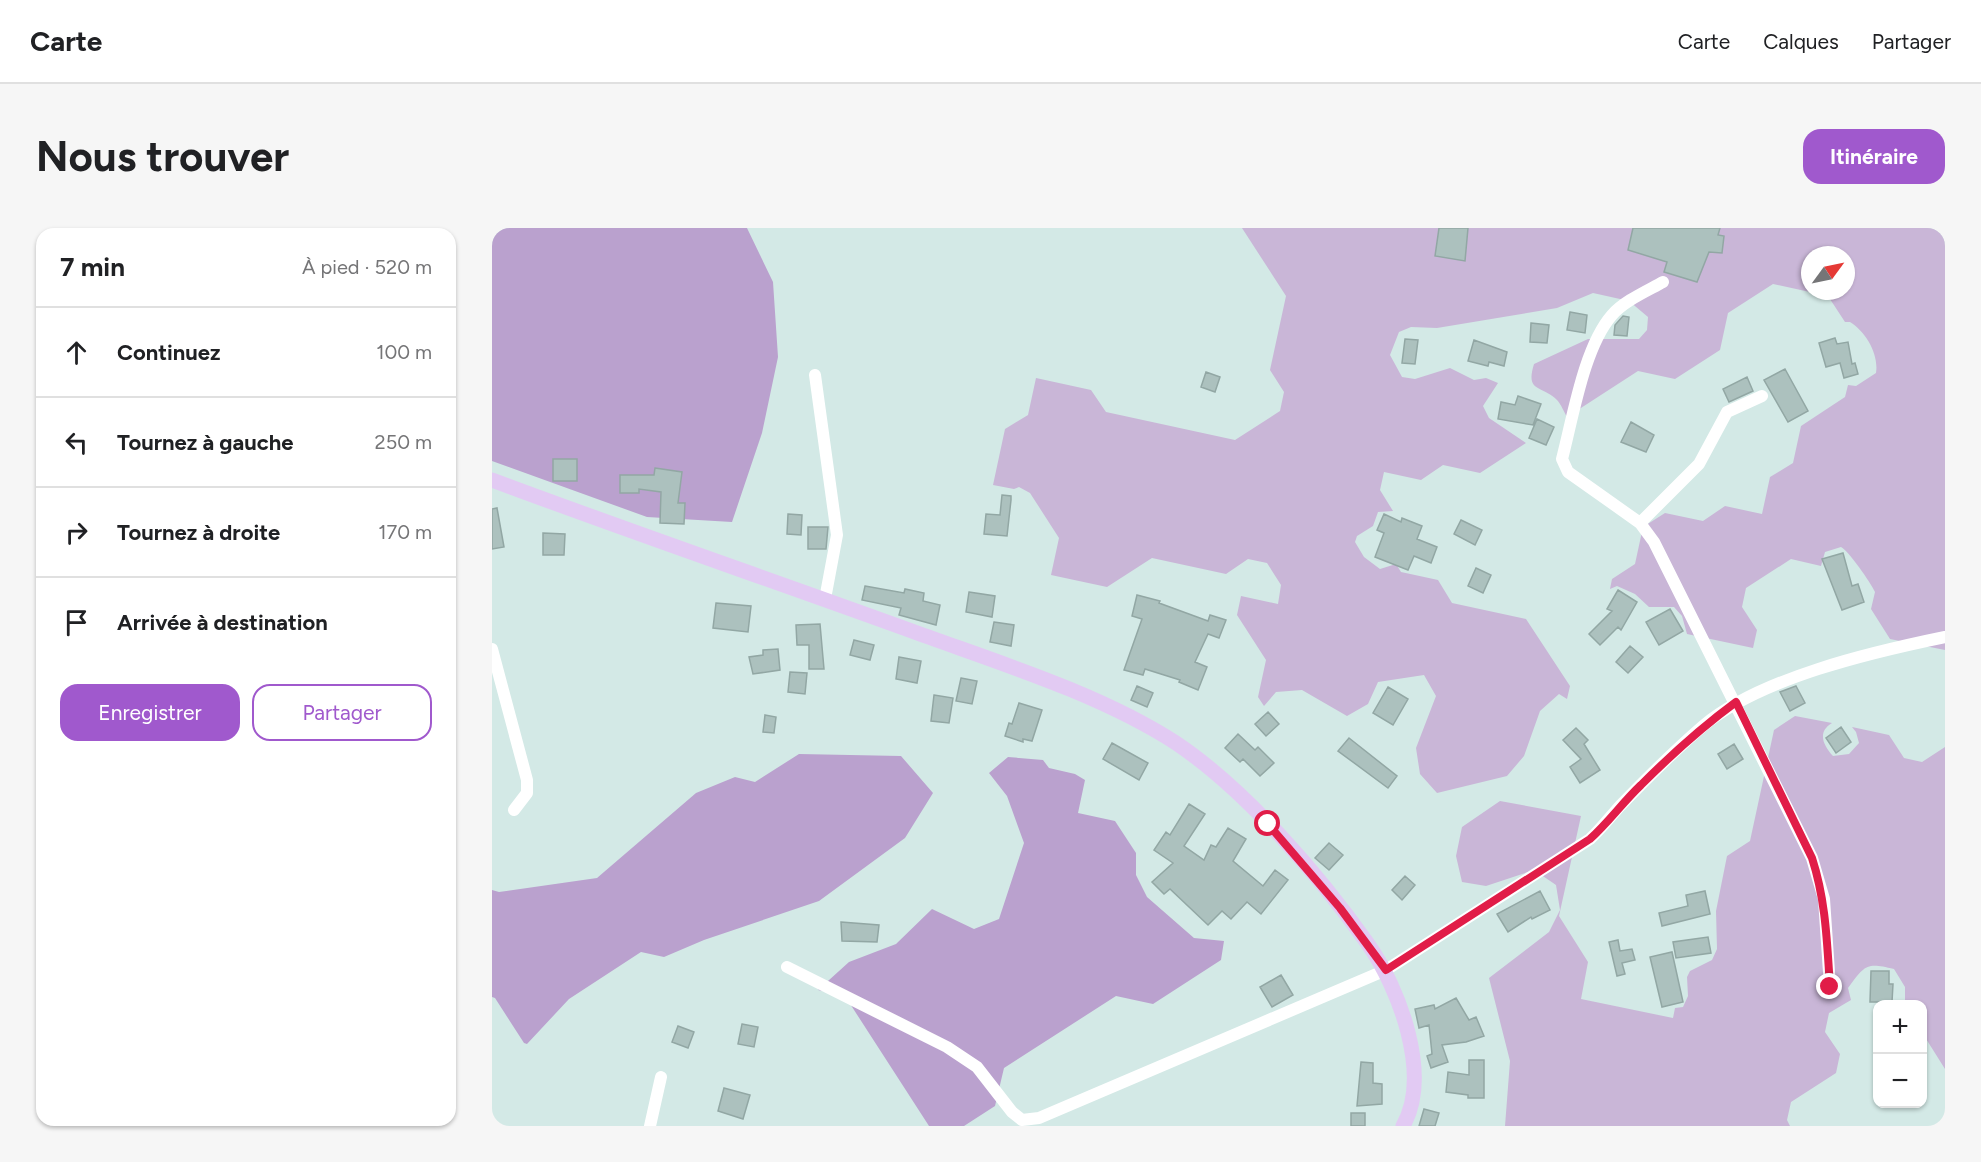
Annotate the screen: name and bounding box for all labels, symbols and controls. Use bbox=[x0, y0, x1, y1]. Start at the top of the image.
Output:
text: Carte bbox=[30, 24, 102, 58]
text: Carte bbox=[1678, 29, 1730, 54]
text: Calques bbox=[1763, 29, 1839, 54]
text: Partager bbox=[1872, 29, 1951, 54]
button: Itinéraire bbox=[1803, 129, 1945, 184]
text: Nous trouver bbox=[36, 131, 289, 182]
north arrow bbox=[1801, 246, 1855, 300]
text: 7 min bbox=[60, 251, 125, 283]
text: À pied · 520 m bbox=[302, 255, 432, 279]
icon: ahead bbox=[60, 336, 93, 369]
text: Continuez bbox=[117, 339, 221, 366]
text: 100 m bbox=[376, 340, 432, 364]
icon: left bbox=[60, 426, 93, 459]
text: Tournez à gauche bbox=[117, 429, 293, 456]
text: 250 m bbox=[375, 430, 432, 454]
icon: right bbox=[60, 516, 93, 549]
text: Tournez à droite bbox=[117, 519, 280, 546]
text: 170 m bbox=[378, 520, 432, 544]
icon: arrive bbox=[60, 606, 93, 639]
text: Arrivée à destination bbox=[117, 609, 328, 636]
button: Enregistrer bbox=[60, 684, 240, 741]
button: Partager bbox=[252, 684, 432, 741]
route start bbox=[1254, 810, 1280, 836]
route end bbox=[1816, 973, 1842, 999]
map controls bbox=[1873, 1000, 1927, 1108]
button: + bbox=[1873, 1000, 1927, 1054]
button: − bbox=[1873, 1054, 1927, 1108]

